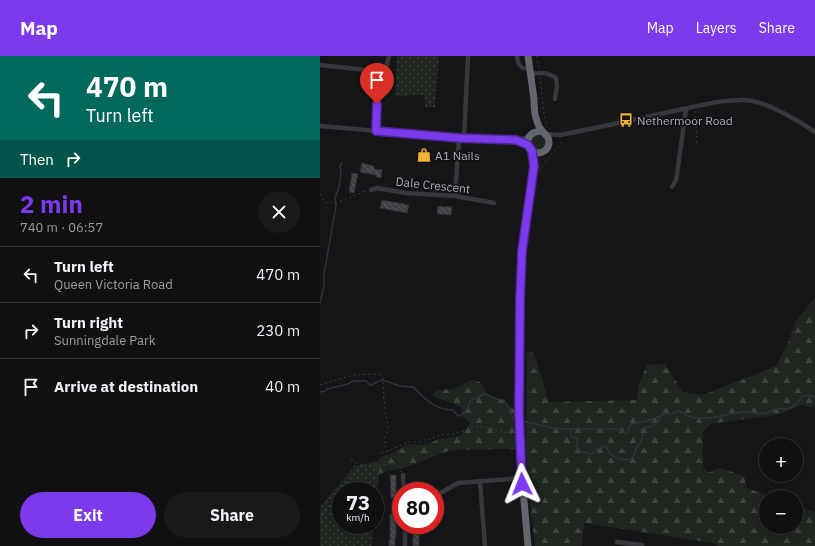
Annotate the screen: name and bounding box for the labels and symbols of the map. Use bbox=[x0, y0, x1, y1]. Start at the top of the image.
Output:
pin bbox=[360, 63, 394, 104]
bus stop icon: Nethermoor Road bbox=[618, 112, 634, 128]
place label: Nethermoor Road bbox=[637, 113, 733, 128]
shop icon: A1 Nails bbox=[416, 147, 432, 163]
place label: A1 Nails bbox=[435, 148, 480, 163]
street label: Dale Crescent bbox=[395, 174, 471, 196]
position arrow bbox=[501, 463, 543, 505]
speed limit sign: 80 bbox=[392, 482, 444, 534]

